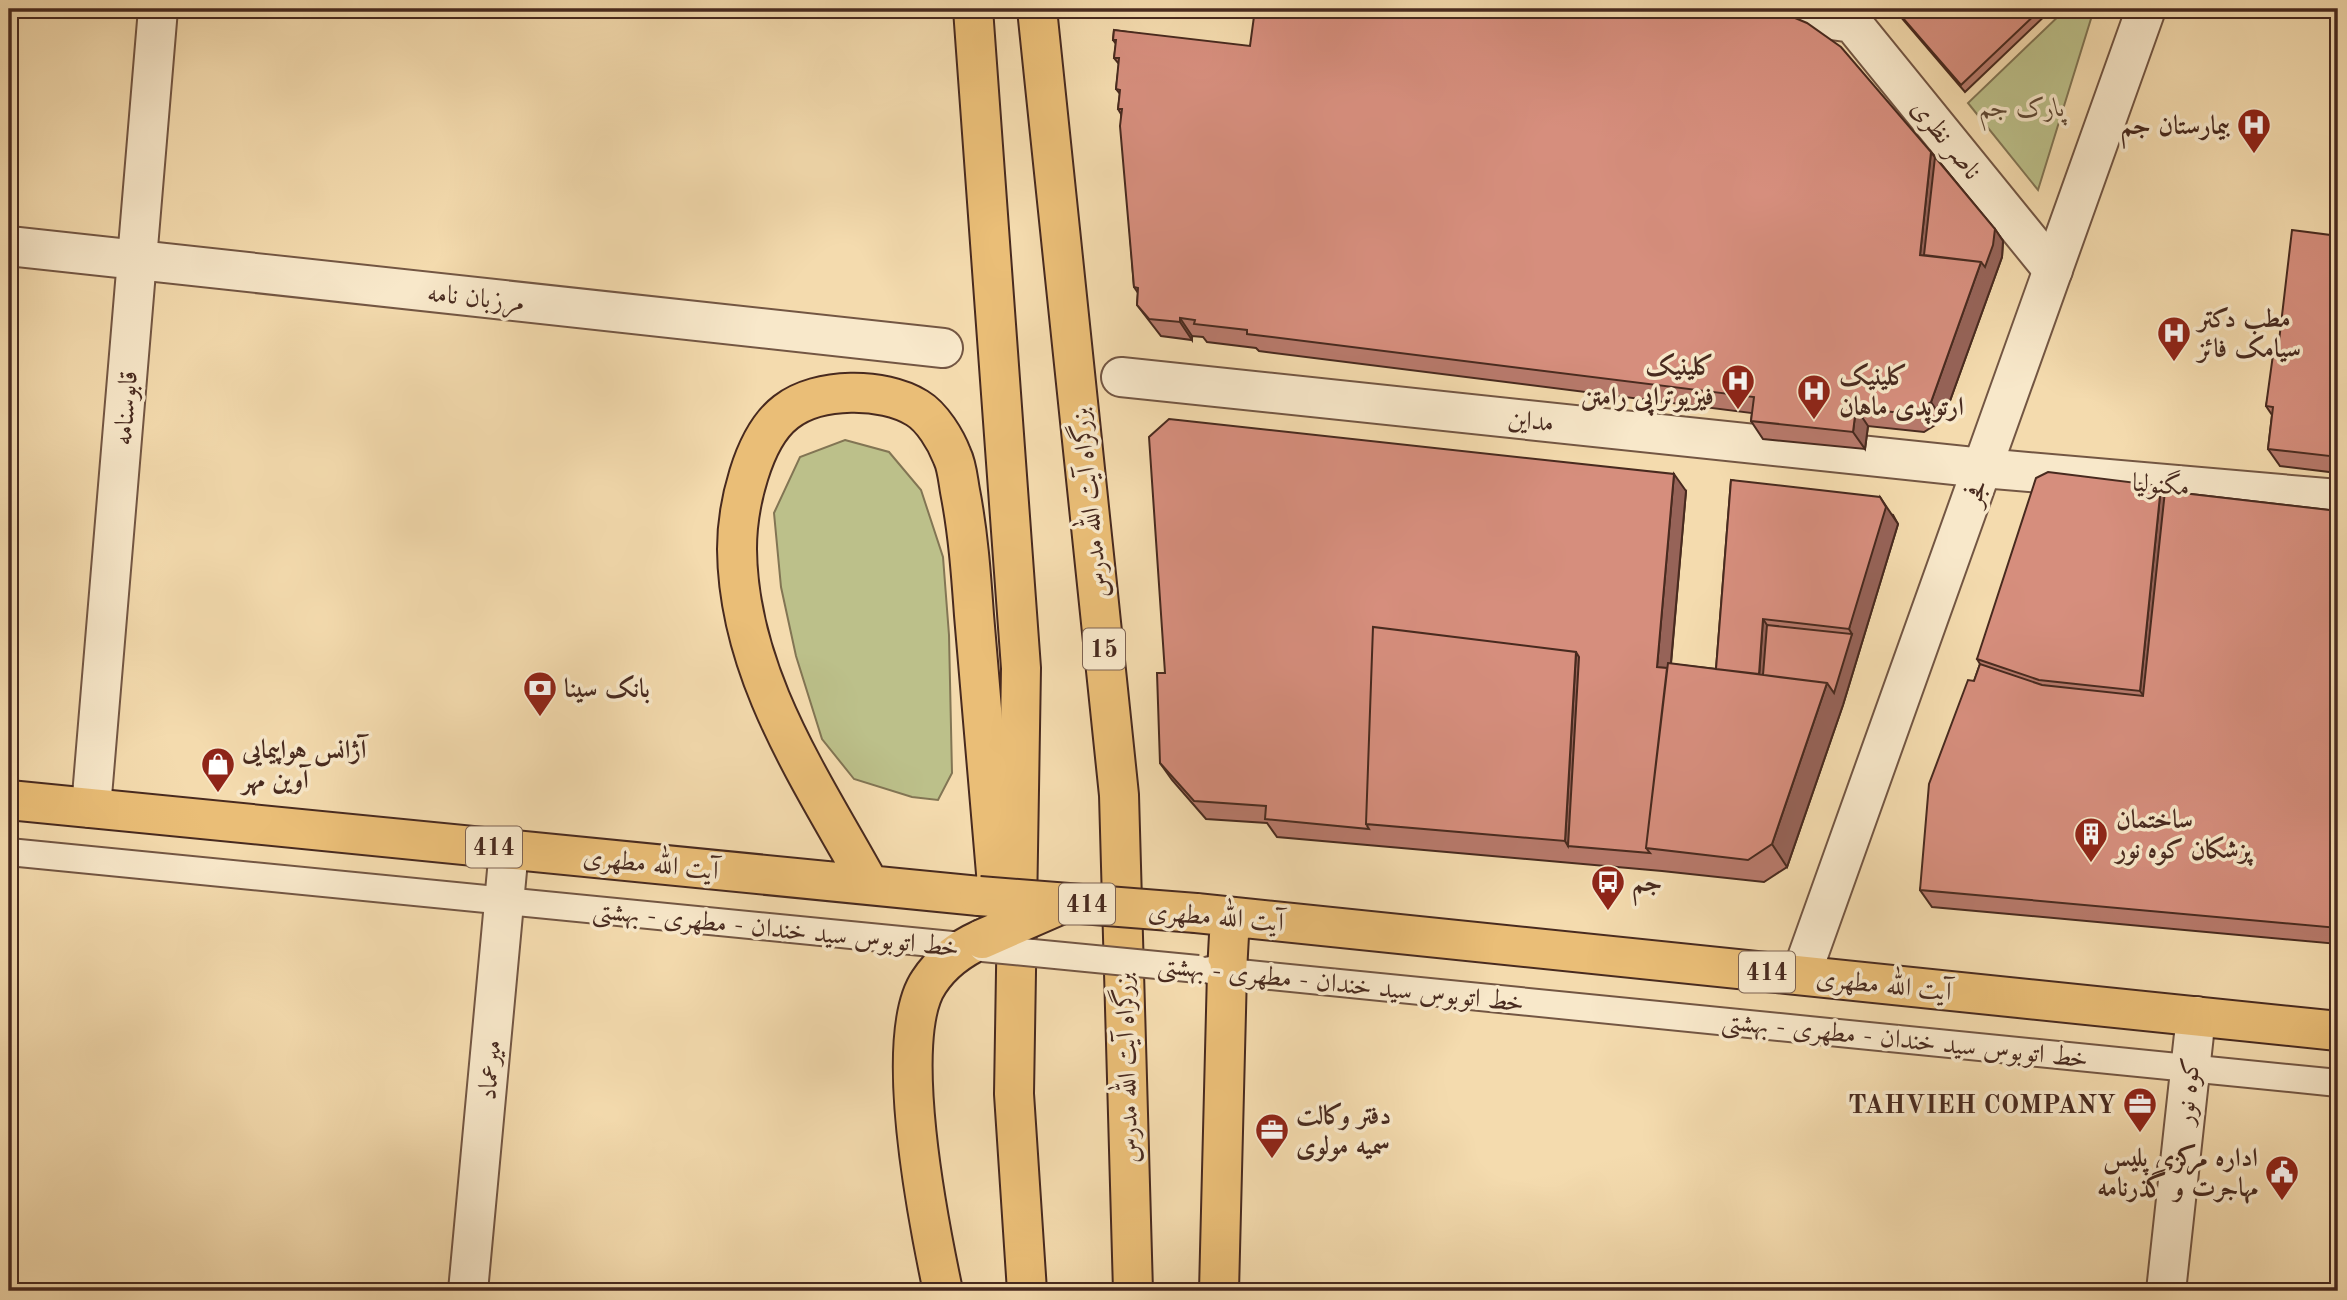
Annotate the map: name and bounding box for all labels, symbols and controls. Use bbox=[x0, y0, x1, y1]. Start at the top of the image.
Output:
street label: ناصر نظری bbox=[1904, 95, 1985, 186]
park label: پارک جم bbox=[1979, 96, 2067, 132]
hospital icon: بیمارستان جم bbox=[2235, 106, 2273, 155]
place label: بیمارستان جم bbox=[2120, 113, 2231, 149]
street label: مرزبان نامه bbox=[426, 281, 526, 320]
place label: مطب دکتر سیامک فائز bbox=[2195, 306, 2301, 363]
hospital icon: مطب دکتر سیامک فائز bbox=[2155, 314, 2193, 363]
place label: کلینیک فیزیوتراپی رامتن bbox=[1581, 352, 1714, 417]
hospital icon: کلینیک فیزیوتراپی رامتن bbox=[1719, 362, 1757, 411]
place label: کلینیک ارتوپدی ماهان bbox=[1839, 362, 1964, 425]
street label: قابوسنامه bbox=[111, 370, 145, 447]
hospital icon: کلینیک ارتوپدی ماهان bbox=[1795, 372, 1833, 421]
street label: بزرگراه آیت الله مدرس bbox=[1059, 406, 1116, 600]
street label: مداین bbox=[1506, 407, 1555, 437]
street label: مگنولیا bbox=[2131, 466, 2191, 503]
street label: فجر bbox=[1958, 476, 1995, 513]
road number: 15 bbox=[1083, 628, 1125, 670]
bank icon: بانک سینا bbox=[521, 669, 559, 718]
place label: بانک سینا bbox=[564, 674, 650, 704]
place label: آژانس هواپیمایی آوین مهر bbox=[239, 733, 370, 796]
shop icon: آژانس هواپیمایی آوین مهر bbox=[199, 745, 237, 794]
place label: ساختمان پزشکان کوه نور bbox=[2113, 807, 2254, 866]
building icon: ساختمان پزشکان کوه نور bbox=[2072, 815, 2110, 864]
road number: 414 bbox=[466, 826, 522, 868]
street label: آیت الله مطهری bbox=[582, 836, 723, 887]
bus stop icon: جم bbox=[1589, 863, 1627, 912]
place label: جم bbox=[1632, 871, 1663, 906]
road number: 414 bbox=[1059, 884, 1115, 924]
street label: آیت الله مطهری bbox=[1147, 890, 1288, 939]
street label: خط اتوبوس سید خندان - مطهری - بهشتی bbox=[591, 897, 961, 966]
street label: خط اتوبوس سید خندان - مطهری - بهشتی bbox=[1156, 952, 1526, 1021]
road number: 414 bbox=[1739, 952, 1795, 992]
street label: آیت الله مطهری bbox=[1815, 957, 1956, 1008]
street label: بزرگراه آیت الله مدرس bbox=[1103, 972, 1146, 1164]
street label: خط اتوبوس سید خندان - مطهری - بهشتی bbox=[1720, 1008, 2090, 1077]
street label: میرعماد bbox=[475, 1039, 507, 1101]
street label: کوه نور bbox=[2172, 1056, 2207, 1129]
office icon: TAHVIEH COMPANY bbox=[2121, 1085, 2159, 1134]
place label: TAHVIEH COMPANY bbox=[1848, 1093, 2116, 1119]
place label: دفتر وکالت سمیه مولوی bbox=[1296, 1102, 1391, 1162]
office icon: دفتر وکالت سمیه مولوی bbox=[1253, 1111, 1291, 1160]
place label: اداره مرکزی پلیس مهاجرت و گذرنامه bbox=[2097, 1143, 2258, 1204]
public building icon: اداره مرکزی پلیس مهاجرت و گذرنامه bbox=[2263, 1153, 2301, 1202]

